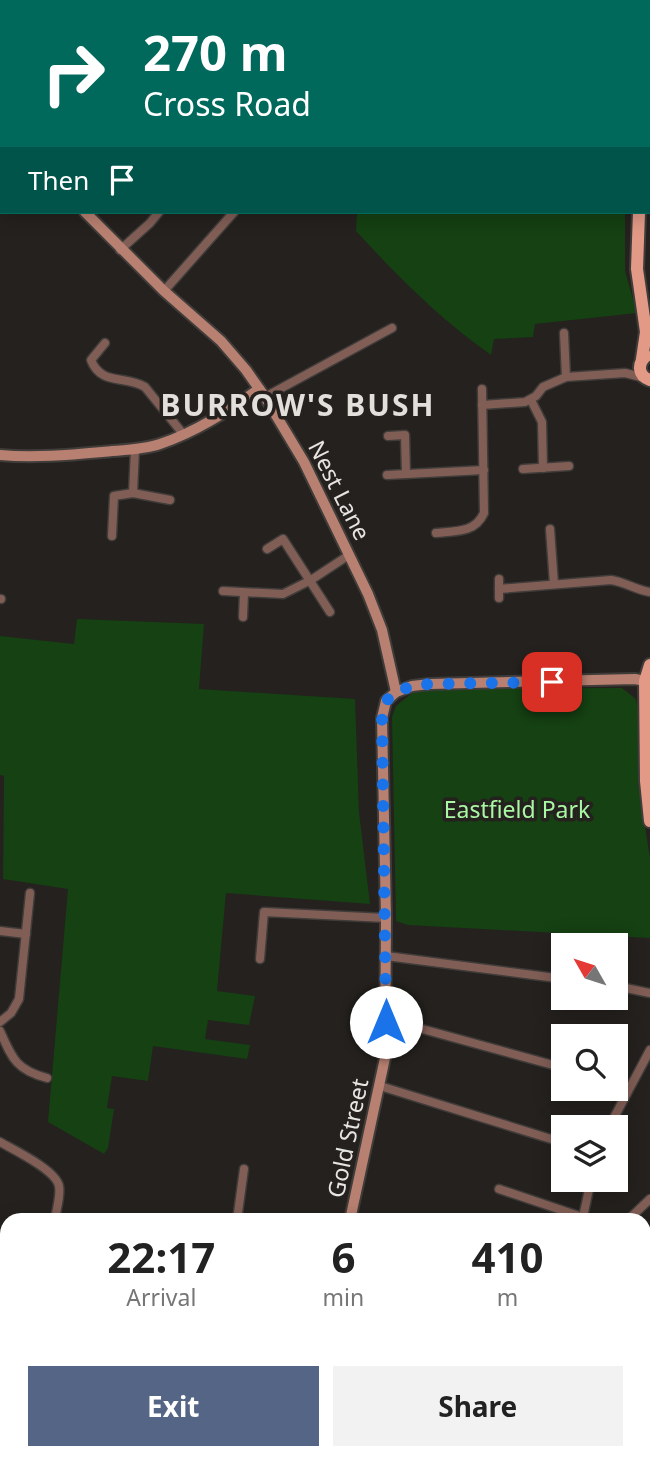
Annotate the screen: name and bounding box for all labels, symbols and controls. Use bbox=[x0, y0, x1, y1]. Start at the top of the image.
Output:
text: 270 m bbox=[143, 19, 288, 85]
icon: right bbox=[28, 28, 119, 119]
text: Cross Road bbox=[143, 82, 311, 125]
icon: arrive bbox=[103, 161, 141, 199]
text: Then bbox=[28, 162, 89, 198]
district label: BURROW'S BUSH bbox=[161, 384, 435, 425]
street label: Nest Lane bbox=[301, 435, 379, 545]
pin bbox=[522, 652, 582, 712]
icon: arrive bbox=[533, 663, 571, 701]
park label: Eastfield Park bbox=[444, 793, 591, 825]
north arrow bbox=[551, 933, 628, 1010]
map controls bbox=[551, 933, 628, 1192]
position arrow bbox=[349, 985, 423, 1059]
button: search bbox=[551, 1024, 628, 1101]
street label: Gold Street bbox=[319, 1076, 375, 1200]
button: layers bbox=[551, 1115, 628, 1192]
text: 22:17 bbox=[107, 1228, 215, 1285]
text: 6 bbox=[331, 1228, 355, 1285]
text: 410 bbox=[472, 1228, 544, 1285]
text: Arrival bbox=[126, 1281, 196, 1313]
text: min bbox=[323, 1281, 364, 1313]
text: m bbox=[497, 1281, 518, 1313]
button: Exit bbox=[28, 1366, 319, 1446]
button: Share bbox=[333, 1366, 623, 1446]

